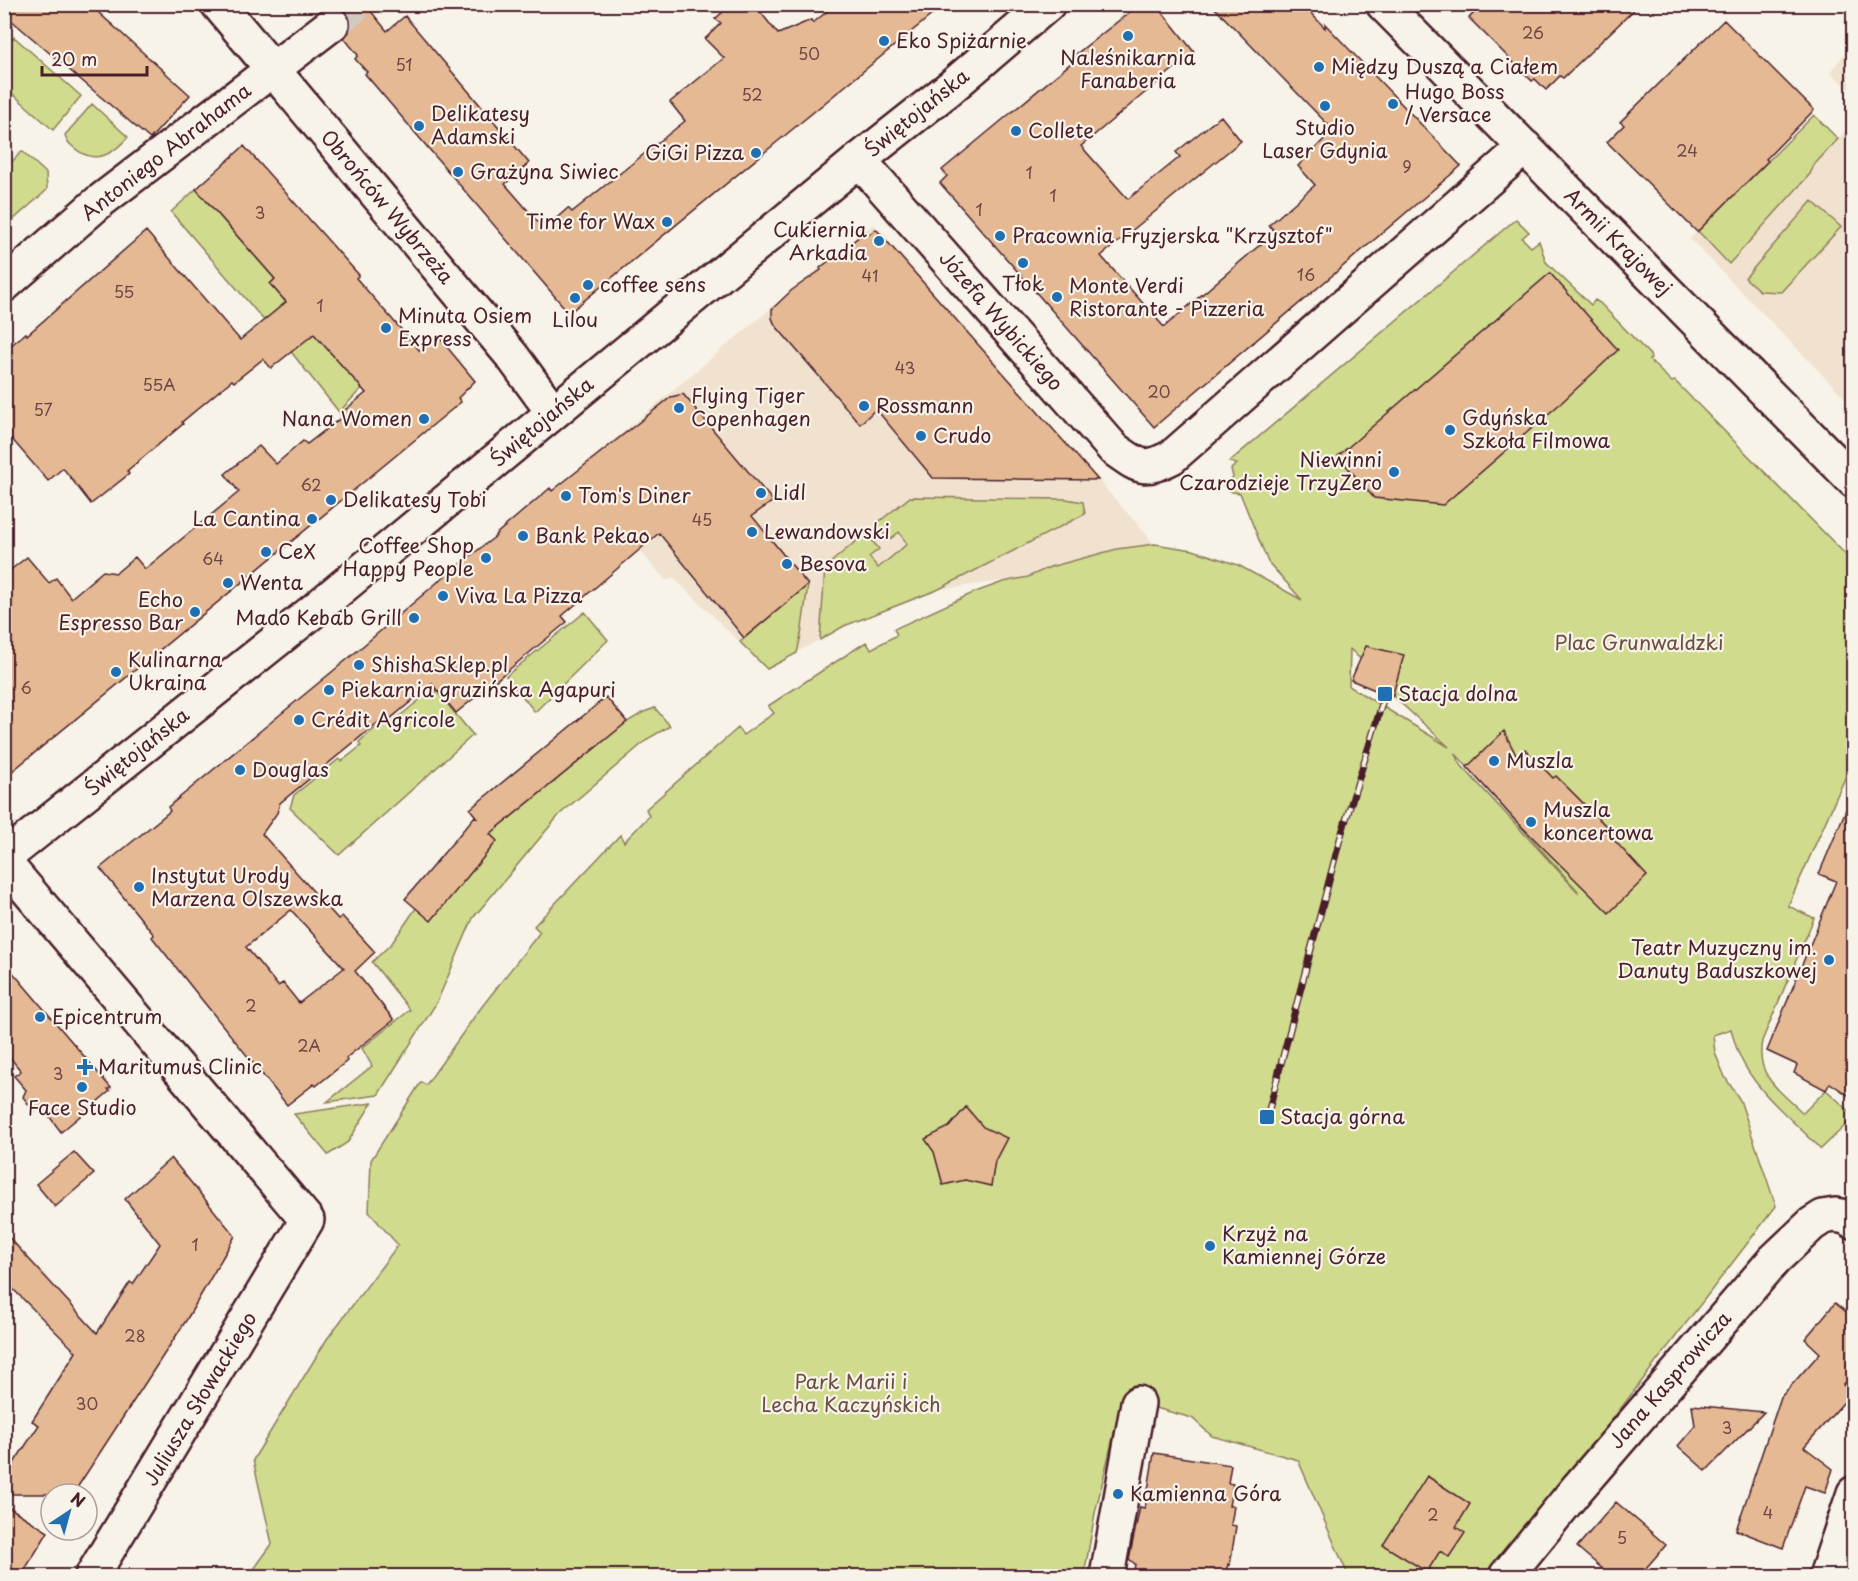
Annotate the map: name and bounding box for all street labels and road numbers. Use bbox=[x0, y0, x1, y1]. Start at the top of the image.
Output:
street label: Świętojańska bbox=[858, 60, 975, 164]
street label: Antoniego Abrahama bbox=[74, 75, 257, 227]
street label: Obrońców Wybrzeża bbox=[314, 123, 462, 290]
street label: Armii Krajowej bbox=[1558, 181, 1679, 302]
street label: Józefa Wybickiego bbox=[932, 244, 1071, 397]
street label: Świętojańska bbox=[483, 369, 600, 473]
street label: Świętojańska bbox=[78, 699, 195, 803]
street label: Jana Kasprowicza bbox=[1601, 1303, 1738, 1455]
street label: Juliusza Słowackiego bbox=[135, 1306, 263, 1491]

